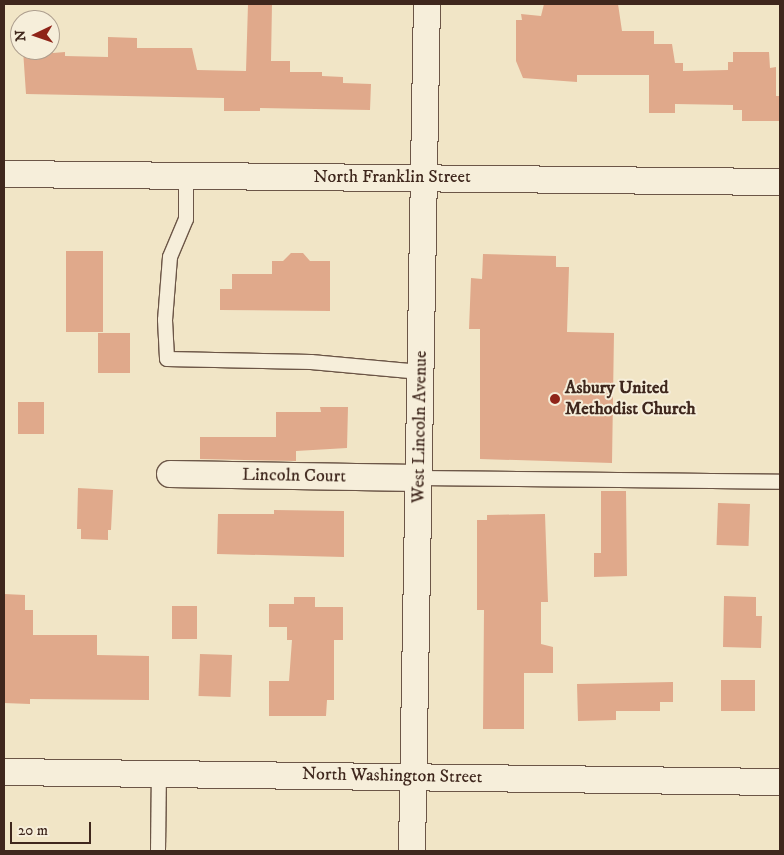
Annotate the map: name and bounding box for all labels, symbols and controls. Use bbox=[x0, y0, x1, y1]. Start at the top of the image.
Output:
north arrow bbox=[10, 10, 60, 60]
text: N bbox=[12, 30, 30, 42]
street label: North Franklin Street bbox=[313, 166, 471, 188]
street label: West Lincoln Avenue bbox=[408, 350, 432, 504]
place label: Asbury United Methodist Church bbox=[565, 378, 696, 420]
marker: Asbury United Methodist Church bbox=[549, 393, 561, 405]
street label: Lincoln Court bbox=[242, 464, 346, 488]
street label: North Washington Street bbox=[302, 764, 482, 788]
scale bar bbox=[12, 812, 94, 844]
text: 20 m bbox=[18, 821, 48, 840]

